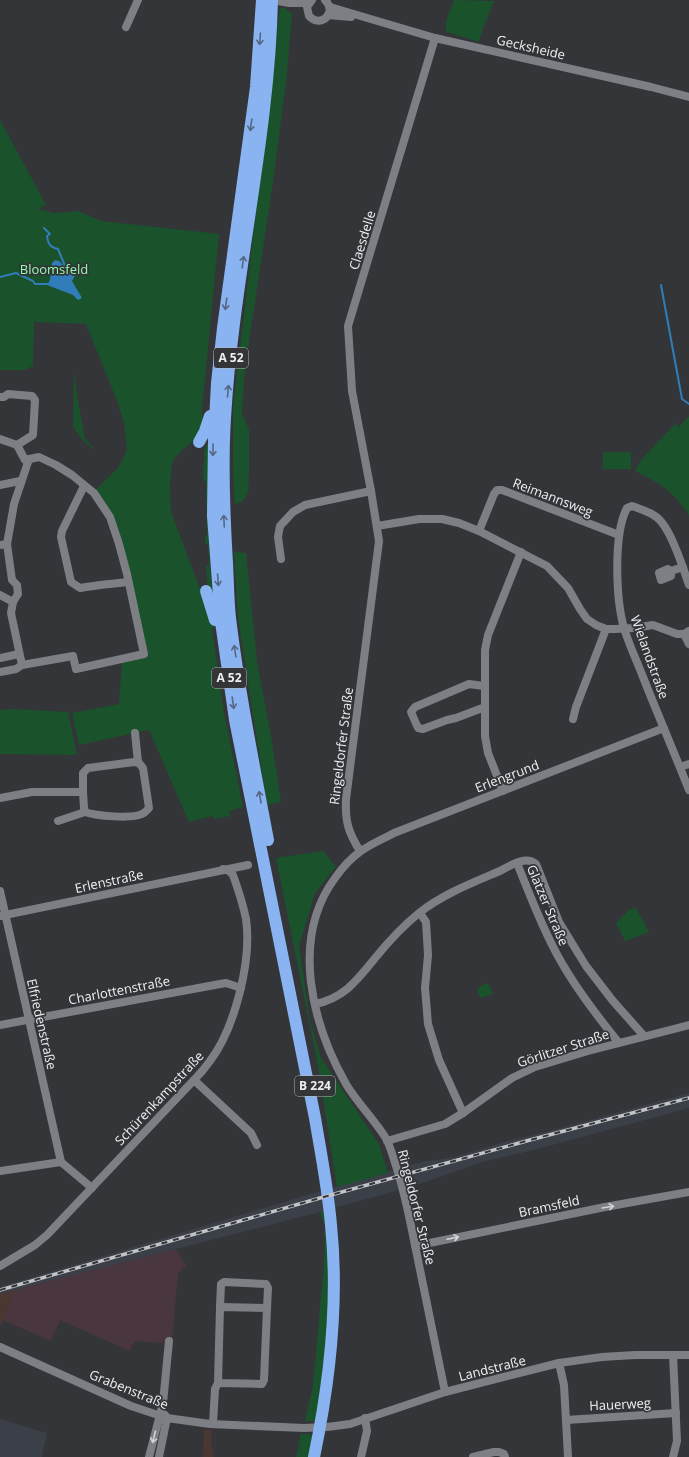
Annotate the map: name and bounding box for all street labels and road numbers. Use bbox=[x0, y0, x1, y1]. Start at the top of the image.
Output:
street label: Gecksheide bbox=[495, 30, 567, 64]
street label: Claesdelle bbox=[344, 208, 380, 272]
road number: A 52 bbox=[214, 348, 248, 368]
street label: Reimannsweg bbox=[510, 473, 596, 521]
street label: Wielandstraße bbox=[627, 613, 673, 701]
road number: A 52 bbox=[212, 668, 246, 688]
street label: Ringeldorfer Straße bbox=[325, 686, 357, 806]
street label: Erlengrund bbox=[472, 756, 542, 796]
street label: Glatzer Straße bbox=[523, 862, 573, 948]
street label: Erlenstraße bbox=[73, 865, 145, 897]
street label: Charlottenstraße bbox=[67, 971, 171, 1009]
street label: Elfriedenstraße bbox=[23, 977, 61, 1071]
street label: Görlitzer Straße bbox=[515, 1025, 611, 1071]
street label: Schürenkampstraße bbox=[111, 1047, 207, 1149]
road number: B 224 bbox=[295, 1076, 335, 1096]
street label: Ringeldorfer Straße bbox=[394, 1148, 440, 1266]
street label: Bramsfeld bbox=[517, 1191, 581, 1221]
street label: Landstraße bbox=[456, 1351, 528, 1385]
street label: Grabenstraße bbox=[87, 1365, 171, 1413]
street label: Hauerweg bbox=[589, 1393, 651, 1415]

